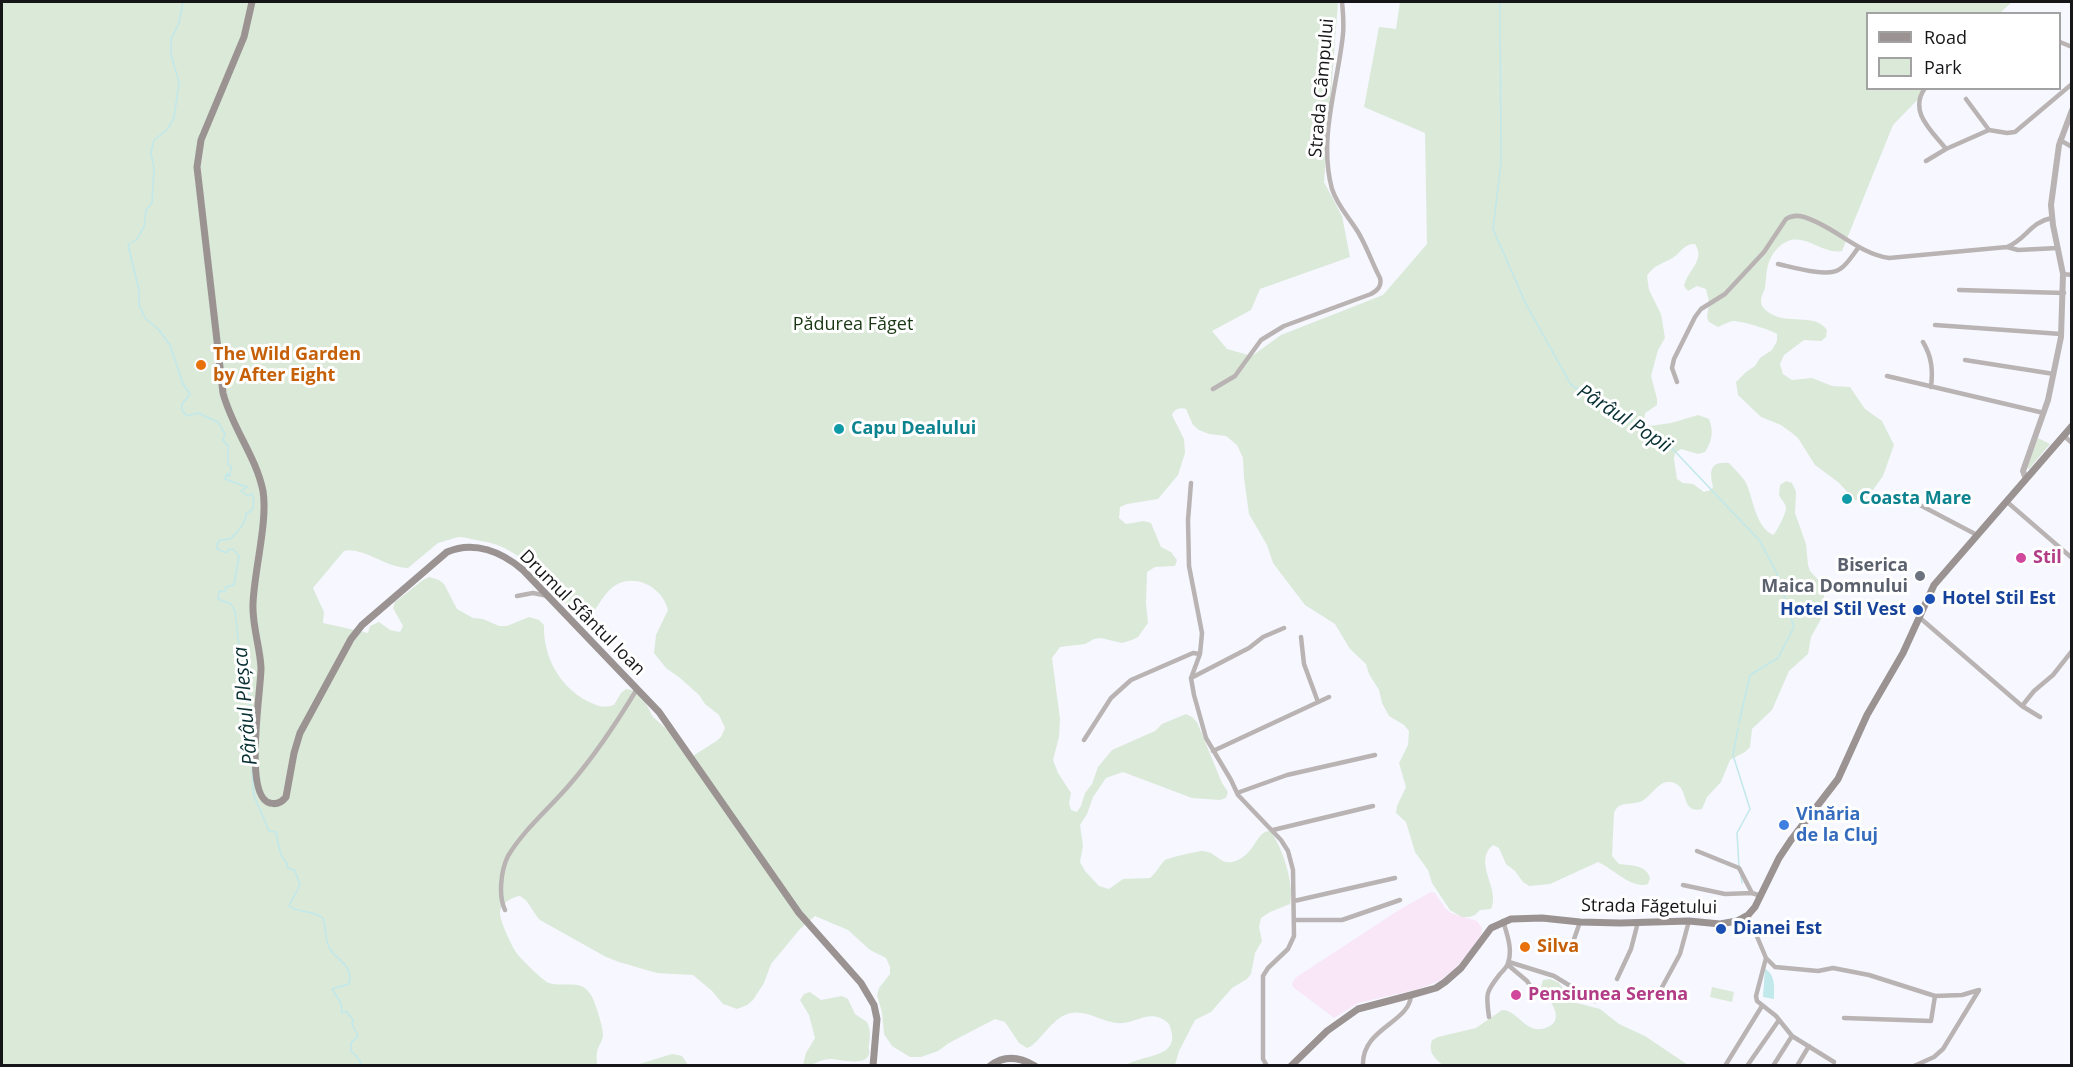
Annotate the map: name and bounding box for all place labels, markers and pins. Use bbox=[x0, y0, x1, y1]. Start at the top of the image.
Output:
place label: The Wild Garden by After Eight bbox=[213, 344, 361, 386]
marker: The Wild Garden by After Eight bbox=[194, 358, 208, 372]
place label: Capu Dealului bbox=[851, 418, 976, 440]
marker: Capu Dealului bbox=[832, 422, 846, 436]
place label: Coasta Mare bbox=[1859, 488, 1971, 510]
marker: Coasta Mare bbox=[1840, 492, 1854, 506]
place label: Stil bbox=[2033, 547, 2062, 569]
marker: Stil bbox=[2014, 551, 2028, 565]
place label: Biserica Maica Domnului bbox=[1761, 555, 1908, 598]
marker: Biserica Maica Domnului bbox=[1913, 569, 1927, 583]
place label: Hotel Stil Est bbox=[1942, 588, 2056, 610]
marker: Hotel Stil Est bbox=[1923, 592, 1937, 606]
place label: Hotel Stil Vest bbox=[1780, 599, 1906, 621]
marker: Hotel Stil Vest bbox=[1911, 603, 1925, 617]
place label: Vinăria de la Cluj bbox=[1796, 804, 1878, 846]
marker: Vinăria de la Cluj bbox=[1777, 818, 1791, 832]
place label: Dianei Est bbox=[1733, 918, 1822, 940]
marker: Dianei Est bbox=[1714, 922, 1728, 936]
place label: Silva bbox=[1537, 936, 1579, 958]
marker: Silva bbox=[1518, 940, 1532, 954]
place label: Pensiunea Serena bbox=[1528, 984, 1688, 1006]
marker: Pensiunea Serena bbox=[1509, 988, 1523, 1002]

